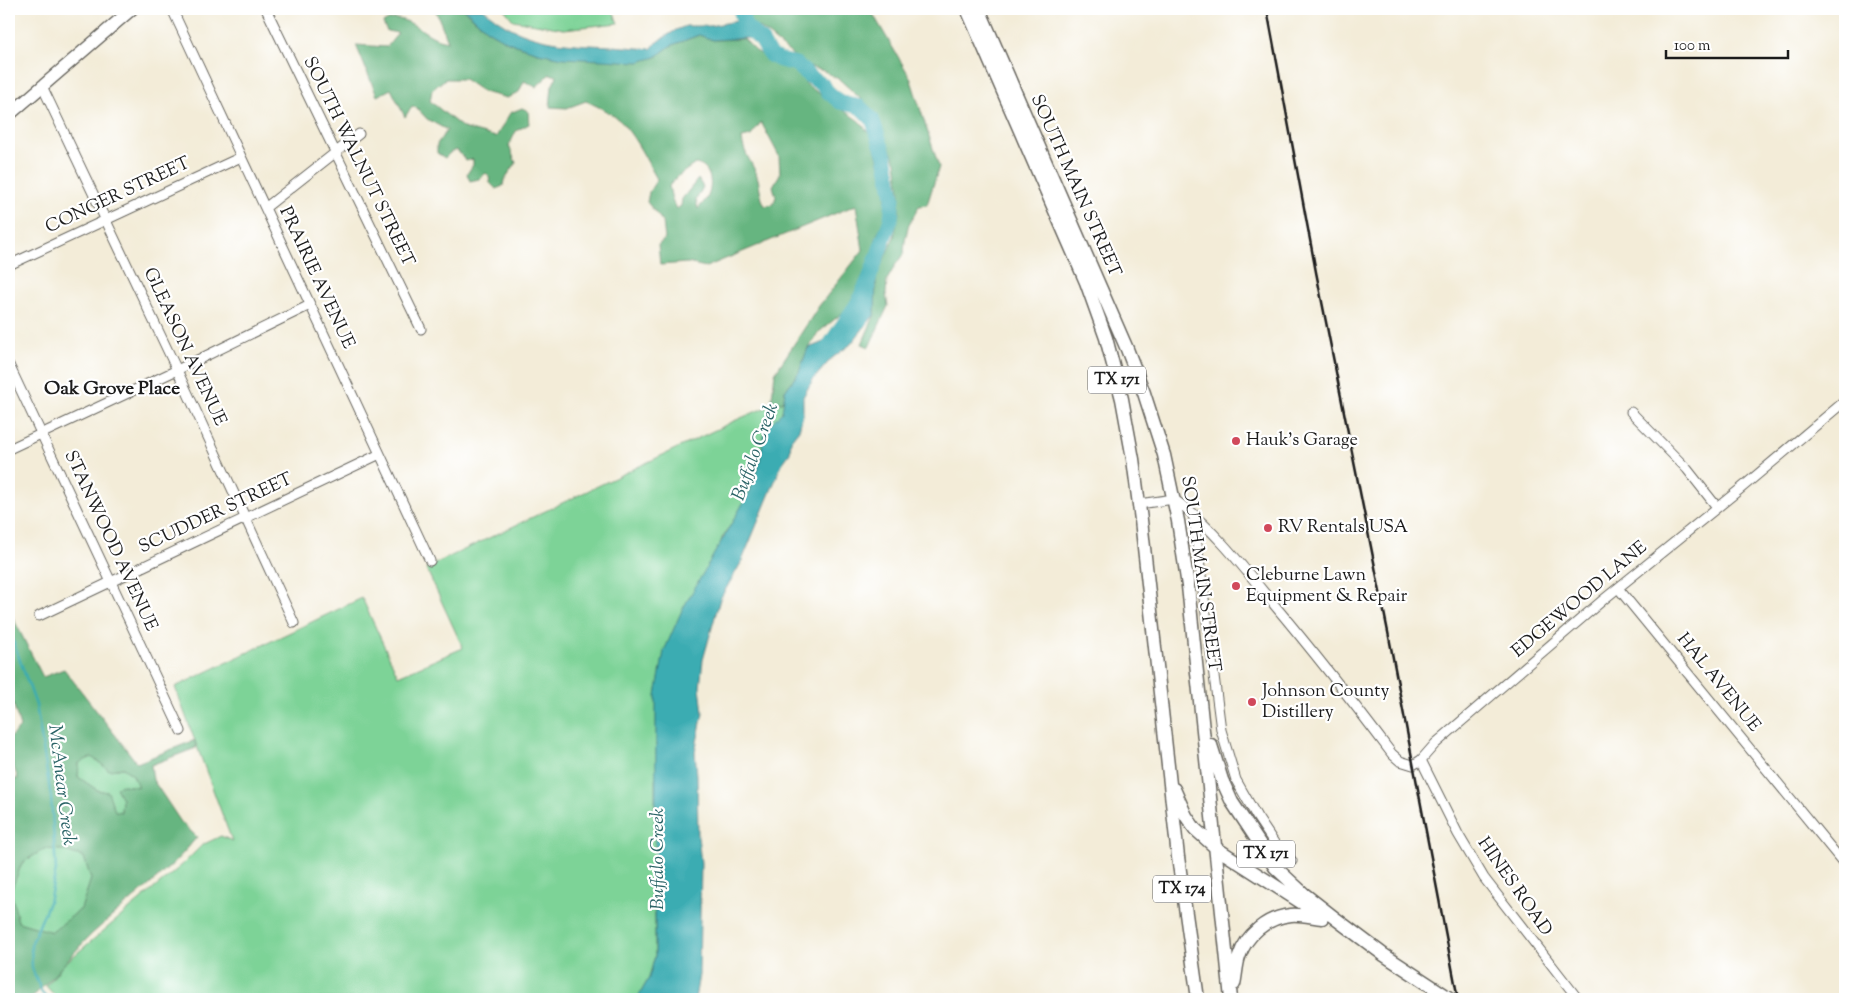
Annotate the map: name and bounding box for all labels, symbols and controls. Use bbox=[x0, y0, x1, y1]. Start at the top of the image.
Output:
scale bar bbox=[1666, 28, 1789, 60]
text: 100 m bbox=[1674, 36, 1711, 57]
street label: SOUTH WALNUT STREET bbox=[296, 53, 420, 272]
street label: SOUTH MAIN STREET bbox=[1023, 91, 1127, 282]
street label: CONGER STREET bbox=[41, 151, 195, 241]
street label: PRAIRIE AVENUE bbox=[272, 202, 360, 354]
street label: GLEASON AVENUE bbox=[136, 263, 232, 431]
road number: TX 171 bbox=[1088, 366, 1146, 394]
district label: Oak Grove Place bbox=[44, 376, 180, 403]
water label: Buffalo Creek bbox=[726, 399, 786, 504]
place label: Hauk's Garage bbox=[1246, 428, 1358, 454]
marker: Hauk's Garage bbox=[1230, 435, 1242, 447]
street label: STANWOOD AVENUE bbox=[57, 446, 163, 636]
street label: SCUDDER STREET bbox=[135, 467, 297, 561]
street label: SOUTH MAIN STREET bbox=[1173, 474, 1227, 674]
place label: RV Rentals USA bbox=[1278, 515, 1409, 541]
marker: RV Rentals USA bbox=[1262, 522, 1274, 534]
street label: EDGEWOOD LANE bbox=[1507, 535, 1653, 665]
place label: Cleburne Lawn Equipment & Repair bbox=[1246, 563, 1407, 610]
marker: Cleburne Lawn Equipment & Repair bbox=[1230, 580, 1242, 592]
street label: HAL AVENUE bbox=[1670, 628, 1766, 738]
place label: Johnson County Distillery bbox=[1261, 679, 1389, 726]
marker: Johnson County Distillery bbox=[1246, 696, 1258, 708]
water label: McAnear Creek bbox=[40, 723, 82, 847]
water label: Buffalo Creek bbox=[645, 808, 672, 910]
street label: HINES ROAD bbox=[1470, 832, 1558, 942]
road number: TX 171 bbox=[1237, 841, 1295, 868]
road number: TX 174 bbox=[1153, 876, 1211, 902]

